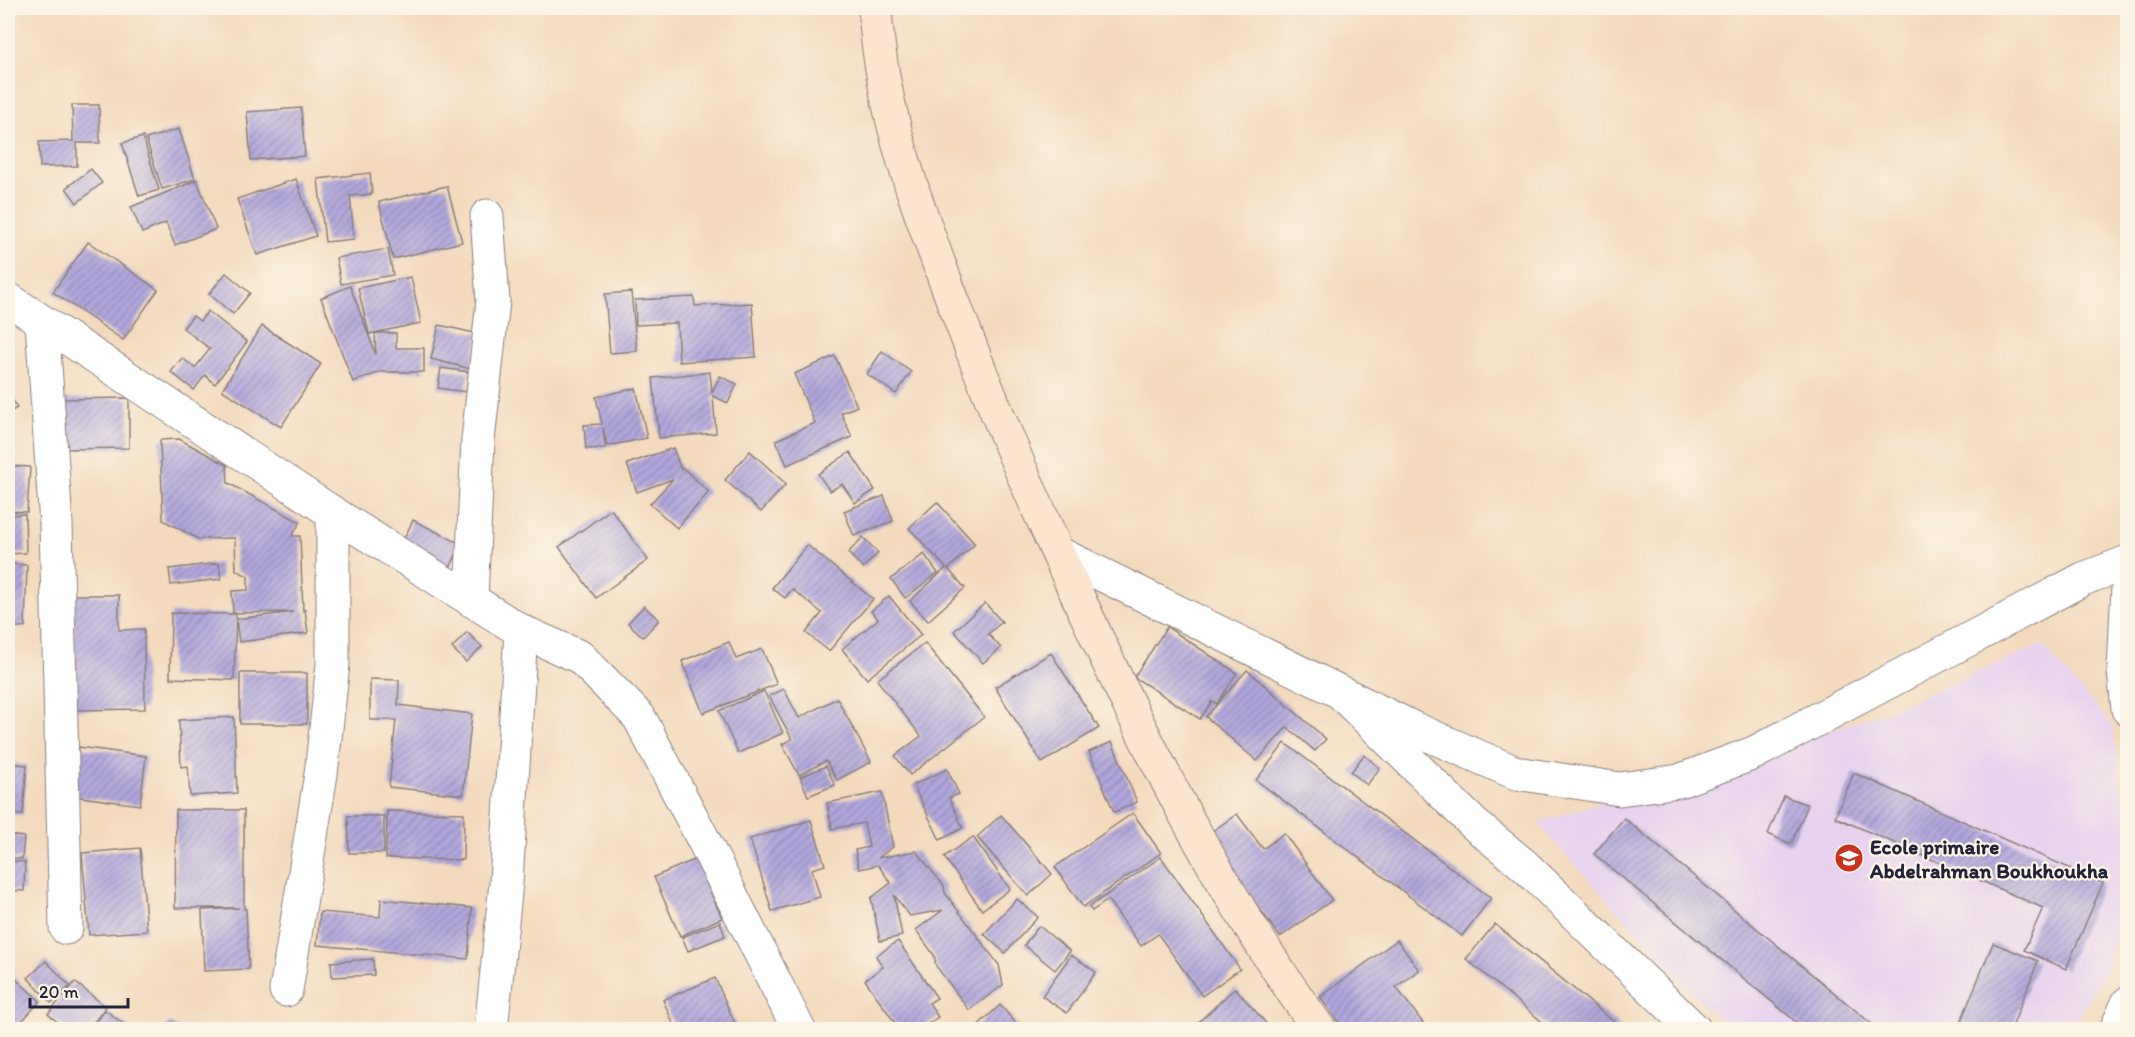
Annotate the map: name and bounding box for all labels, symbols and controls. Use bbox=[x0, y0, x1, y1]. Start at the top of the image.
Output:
place label: Ecole primaire Abdelrahman Boukhoukha bbox=[1869, 834, 2109, 883]
school or university icon: Ecole primaire Abdelrahman Boukhoukha bbox=[1833, 842, 1865, 874]
scale bar bbox=[30, 971, 128, 1009]
text: 20 m bbox=[39, 981, 79, 1003]

